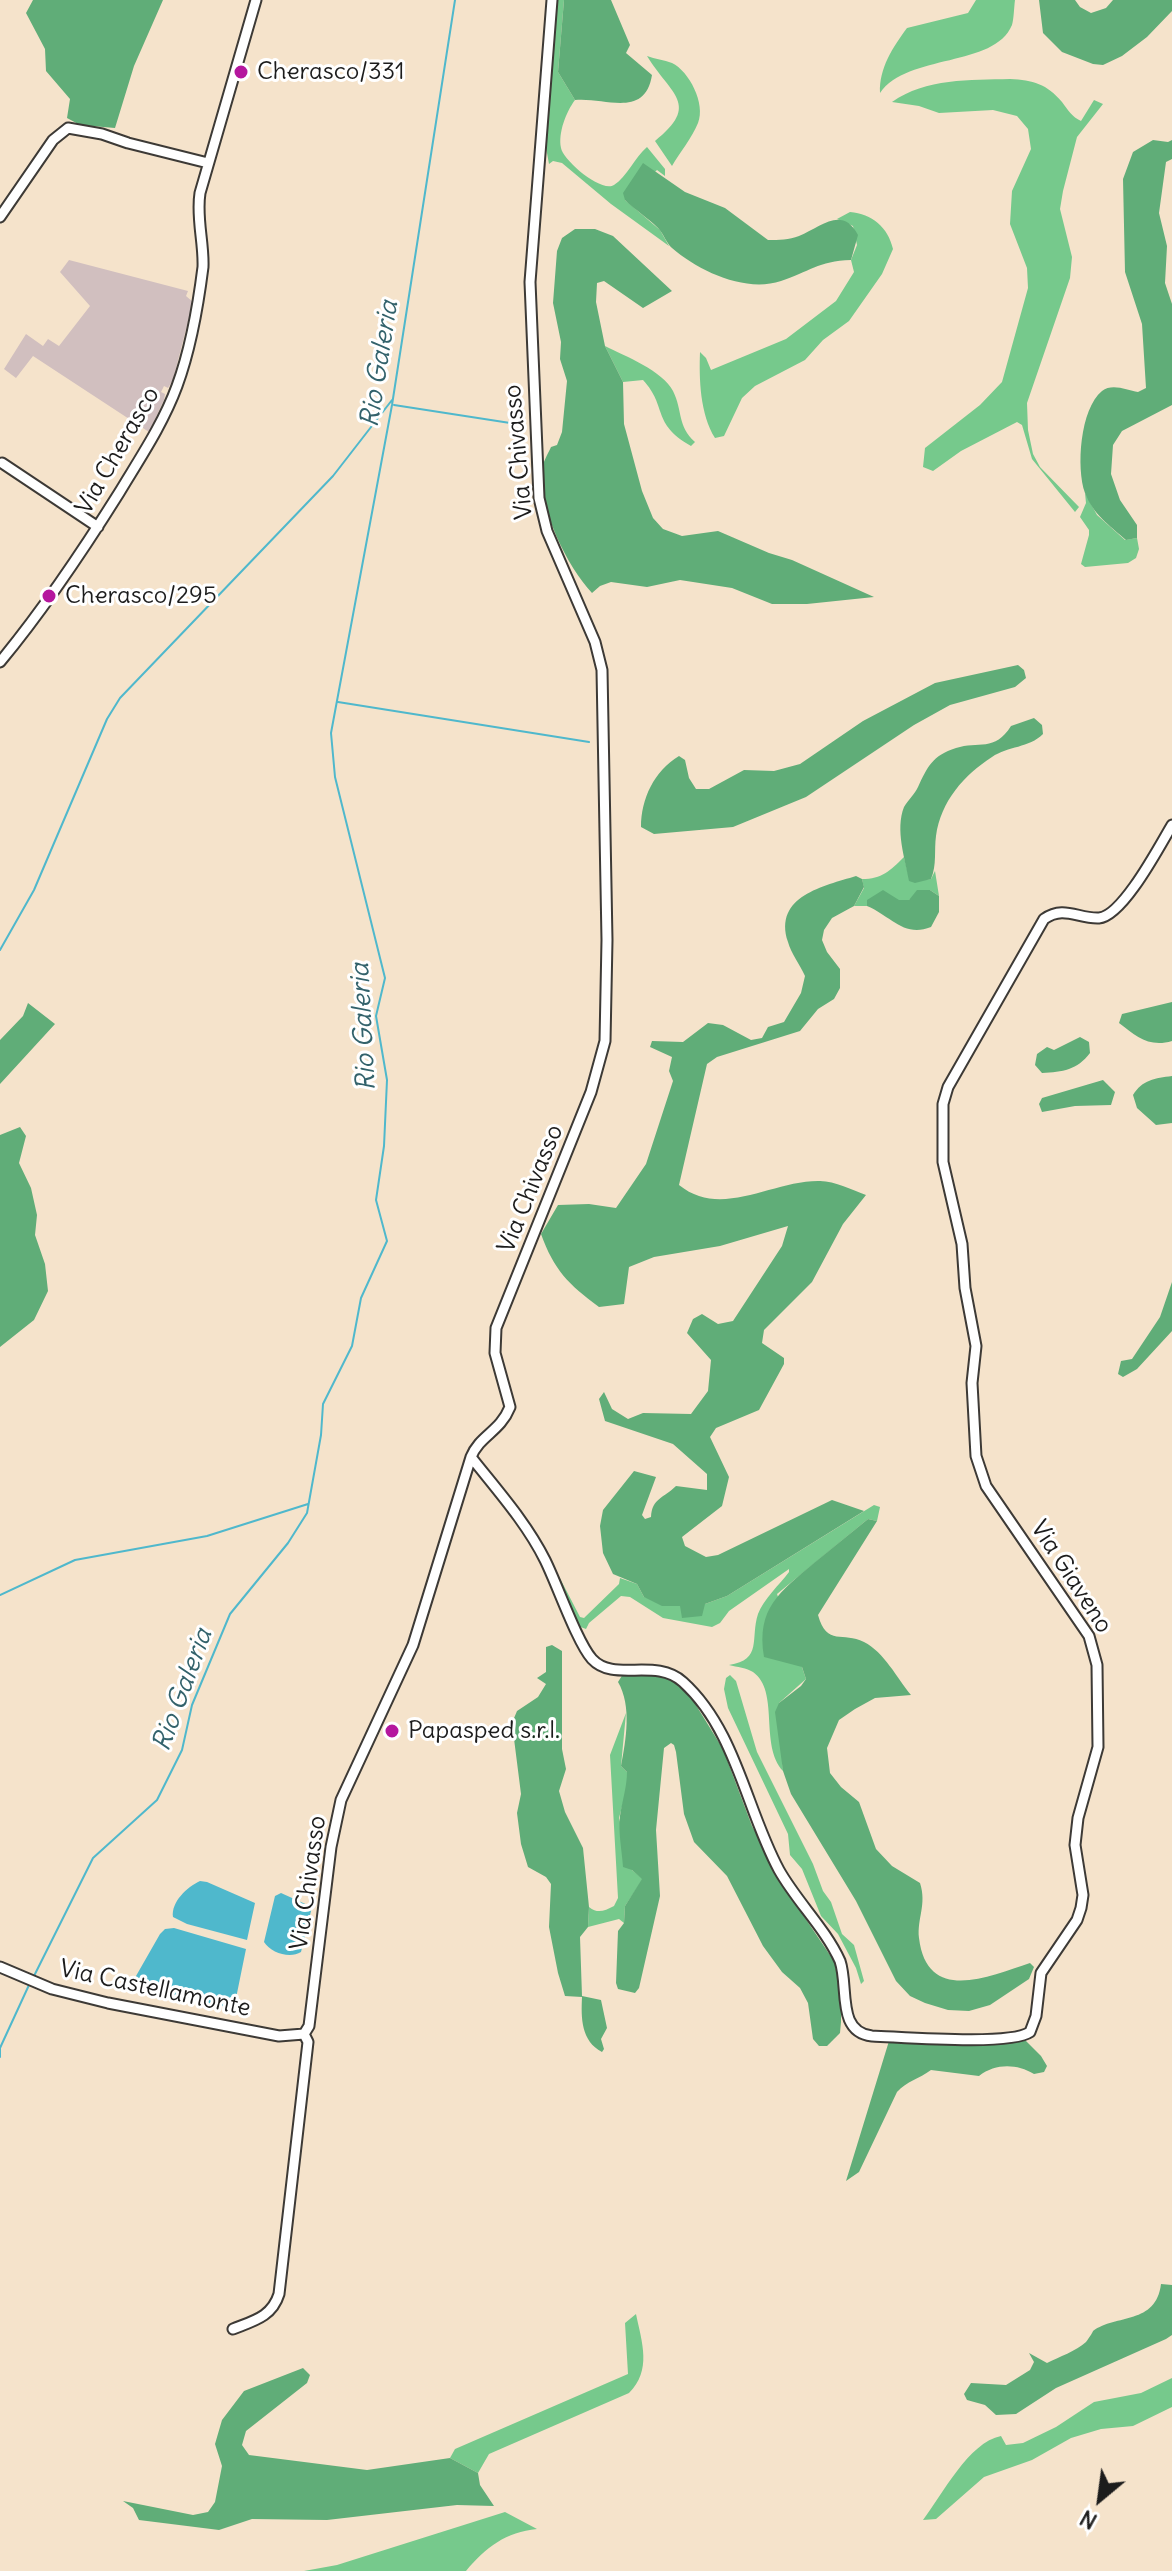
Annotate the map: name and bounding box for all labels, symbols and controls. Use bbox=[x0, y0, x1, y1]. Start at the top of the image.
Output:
place label: Cherasco/331 bbox=[257, 58, 404, 86]
marker: Cherasco/331 bbox=[232, 63, 250, 81]
water label: Rio Galeria bbox=[355, 298, 405, 430]
street label: Via Cherasco bbox=[70, 382, 166, 520]
street label: Via Chivasso bbox=[499, 383, 539, 521]
place label: Cherasco/295 bbox=[65, 582, 217, 610]
marker: Cherasco/295 bbox=[40, 587, 58, 605]
water label: Rio Galeria bbox=[345, 962, 383, 1092]
street label: Via Chivasso bbox=[492, 1121, 570, 1257]
street label: Via Giaveno bbox=[1024, 1515, 1118, 1639]
water label: Rio Galeria bbox=[146, 1625, 220, 1755]
place label: Papasped s.r.l. bbox=[408, 1717, 560, 1745]
marker: Papasped s.r.l. bbox=[383, 1722, 401, 1740]
street label: Via Chivasso bbox=[285, 1814, 333, 1952]
street label: Via Castellamonte bbox=[57, 1955, 253, 2023]
north arrow bbox=[1060, 2459, 1140, 2539]
text: N bbox=[1075, 2504, 1102, 2536]

